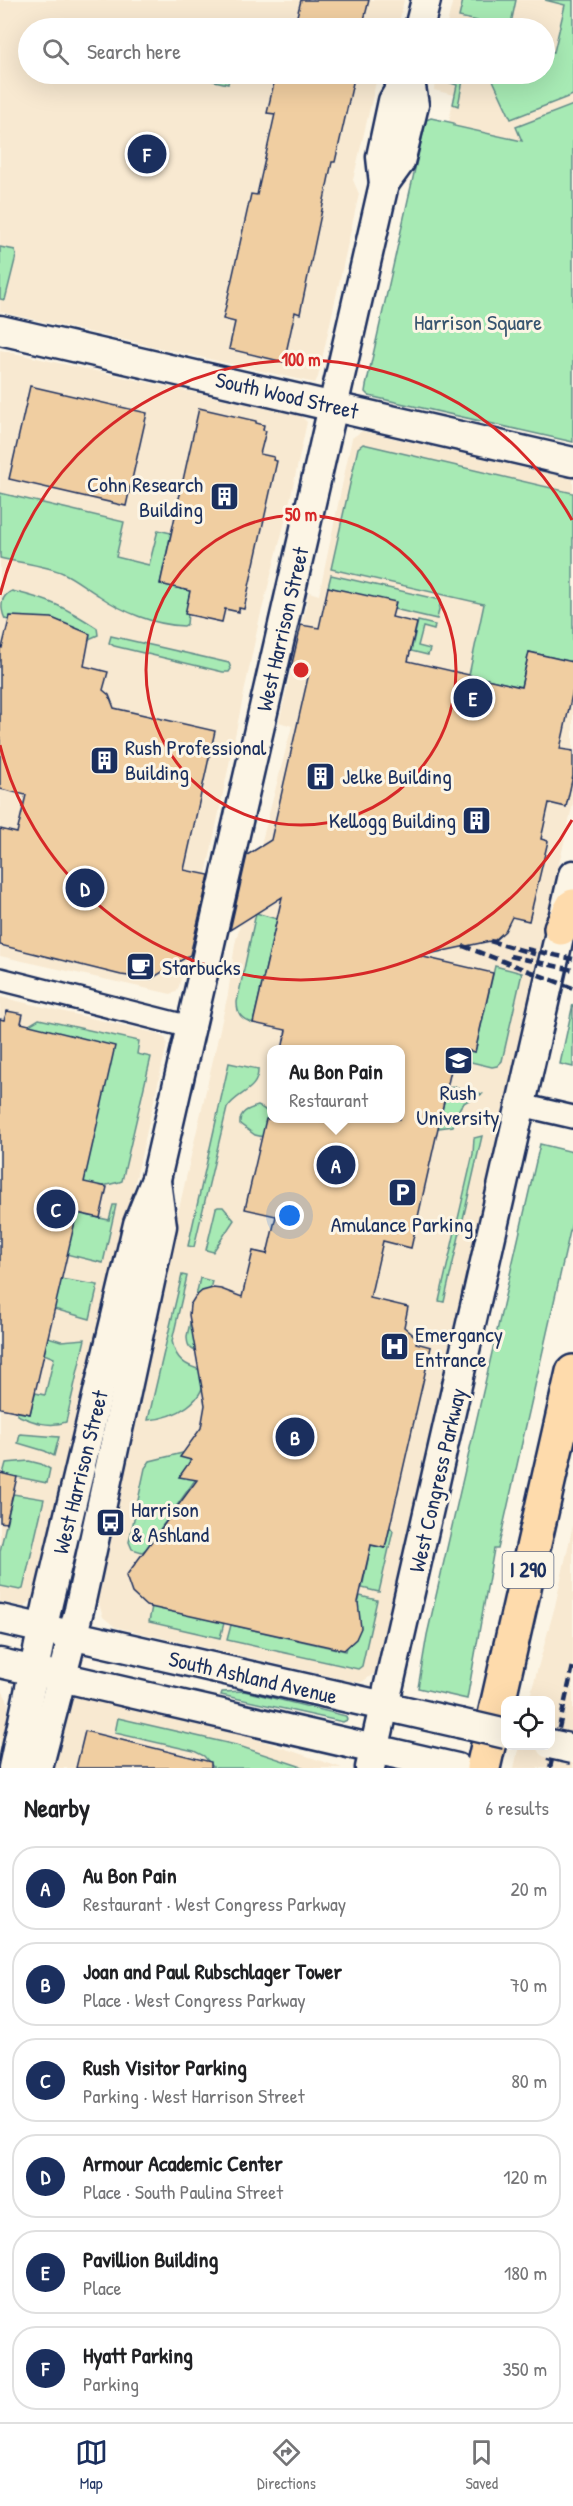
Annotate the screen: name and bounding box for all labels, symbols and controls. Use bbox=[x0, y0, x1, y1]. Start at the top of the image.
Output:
search box bbox=[18, 18, 555, 84]
icon: search bbox=[39, 35, 72, 68]
text: Search here bbox=[87, 36, 181, 66]
pin: F bbox=[128, 132, 166, 176]
park label: Harrison Square bbox=[414, 307, 542, 337]
text: 100 m bbox=[281, 347, 321, 372]
street label: South Wood Street bbox=[213, 364, 362, 426]
place label: Cohn Research Building bbox=[87, 469, 203, 524]
building icon: Cohn Research Building bbox=[208, 481, 240, 513]
text: 50 m bbox=[285, 502, 317, 527]
street label: West Harrison Street bbox=[249, 543, 316, 714]
centre of rings bbox=[291, 660, 311, 680]
pin: E bbox=[454, 676, 492, 720]
place label: Rush Professional Building bbox=[125, 732, 266, 787]
building icon: Rush Professional Building bbox=[88, 744, 120, 776]
building icon: Jelke Building bbox=[305, 760, 337, 792]
place label: Jelke Building bbox=[342, 761, 452, 791]
building icon: Kellogg Building bbox=[461, 804, 493, 836]
place label: Kellogg Building bbox=[329, 805, 456, 835]
pin: D bbox=[66, 866, 104, 910]
cafe icon: Starbucks bbox=[125, 951, 157, 983]
place label: Starbucks bbox=[162, 952, 241, 982]
school or university icon: Rush University bbox=[442, 1044, 474, 1076]
popup bbox=[267, 1045, 405, 1123]
text: Au Bon Pain bbox=[289, 1056, 383, 1086]
place label: Rush University bbox=[416, 1077, 500, 1132]
text: Restaurant bbox=[289, 1086, 368, 1113]
pin: A bbox=[316, 1142, 356, 1188]
parking icon: Amulance Parking bbox=[386, 1176, 418, 1208]
pin: C bbox=[36, 1186, 76, 1232]
your location bbox=[275, 1201, 304, 1230]
place label: Amulance Parking bbox=[331, 1209, 473, 1239]
place label: Emergancy Entrance bbox=[415, 1319, 503, 1374]
hospital icon: Emergancy Entrance bbox=[378, 1331, 410, 1363]
street label: West Congress Parkway bbox=[401, 1385, 473, 1575]
street label: West Harrison Street bbox=[45, 1387, 115, 1557]
pin: B bbox=[276, 1414, 314, 1460]
place label: Harrison & Ashland bbox=[131, 1494, 210, 1549]
bus stop icon: Harrison & Ashland bbox=[94, 1506, 126, 1538]
road number: I 290 bbox=[502, 1552, 554, 1588]
street label: South Ashland Avenue bbox=[166, 1643, 340, 1711]
map controls bbox=[501, 1696, 555, 1750]
button: locate bbox=[501, 1696, 555, 1750]
text: Nearby bbox=[24, 1790, 90, 1825]
text: 6 results bbox=[485, 1794, 549, 1821]
text: Au Bon Pain bbox=[83, 1860, 177, 1890]
text: A bbox=[41, 1875, 50, 1902]
text: 20 m bbox=[510, 1875, 547, 1902]
text: Restaurant · West Congress Parkway bbox=[83, 1890, 346, 1917]
text: Joan and Paul Rubschlager Tower bbox=[83, 1956, 342, 1986]
text: B bbox=[40, 1971, 51, 1998]
text: 70 m bbox=[510, 1971, 547, 1998]
text: Place · West Congress Parkway bbox=[83, 1986, 306, 2013]
text: Rush Visitor Parking bbox=[83, 2052, 247, 2082]
text: C bbox=[40, 2067, 51, 2094]
text: 80 m bbox=[511, 2067, 547, 2094]
text: Parking · West Harrison Street bbox=[83, 2082, 305, 2109]
text: Armour Academic Center bbox=[83, 2148, 283, 2178]
text: D bbox=[41, 2163, 50, 2190]
text: 120 m bbox=[503, 2163, 547, 2190]
text: Place · South Paulina Street bbox=[83, 2178, 283, 2205]
text: Pavillion Building bbox=[83, 2244, 218, 2274]
text: E bbox=[41, 2259, 50, 2286]
text: 180 m bbox=[504, 2259, 547, 2286]
text: Place bbox=[83, 2274, 122, 2301]
text: Hyatt Parking bbox=[83, 2340, 193, 2370]
text: F bbox=[42, 2355, 49, 2382]
text: 350 m bbox=[502, 2355, 547, 2382]
text: Parking bbox=[83, 2370, 139, 2397]
tab: Map bbox=[75, 2436, 108, 2494]
tab: Directions bbox=[257, 2436, 316, 2494]
tab: Saved bbox=[465, 2436, 498, 2494]

